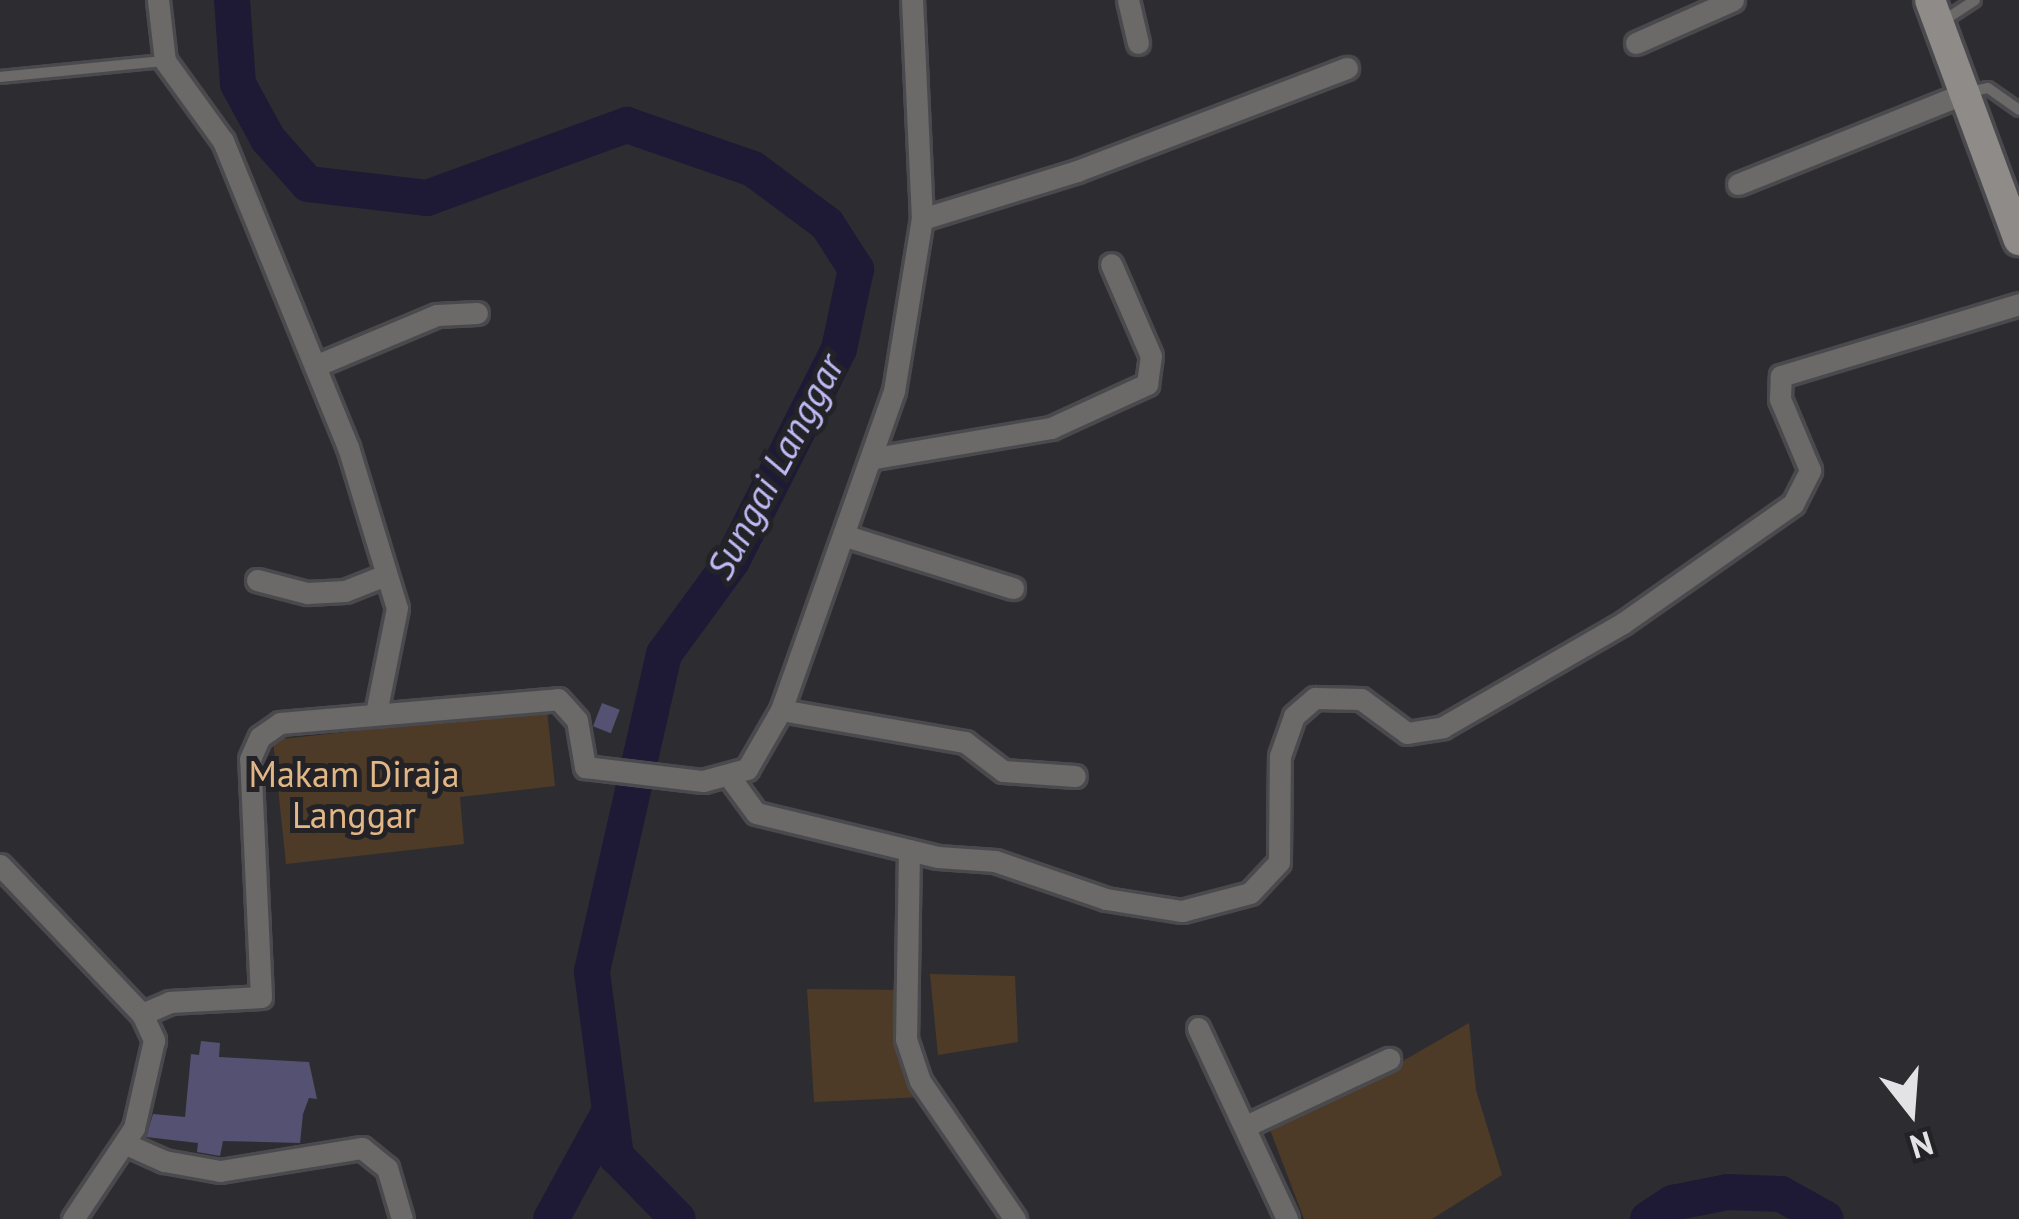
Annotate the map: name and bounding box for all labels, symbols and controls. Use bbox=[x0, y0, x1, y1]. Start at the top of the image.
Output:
water label: Sungai Langgar bbox=[696, 347, 854, 587]
park label: Makam Diraja Langgar bbox=[248, 751, 460, 836]
north arrow bbox=[1851, 1051, 1971, 1171]
text: N bbox=[1905, 1122, 1938, 1170]

